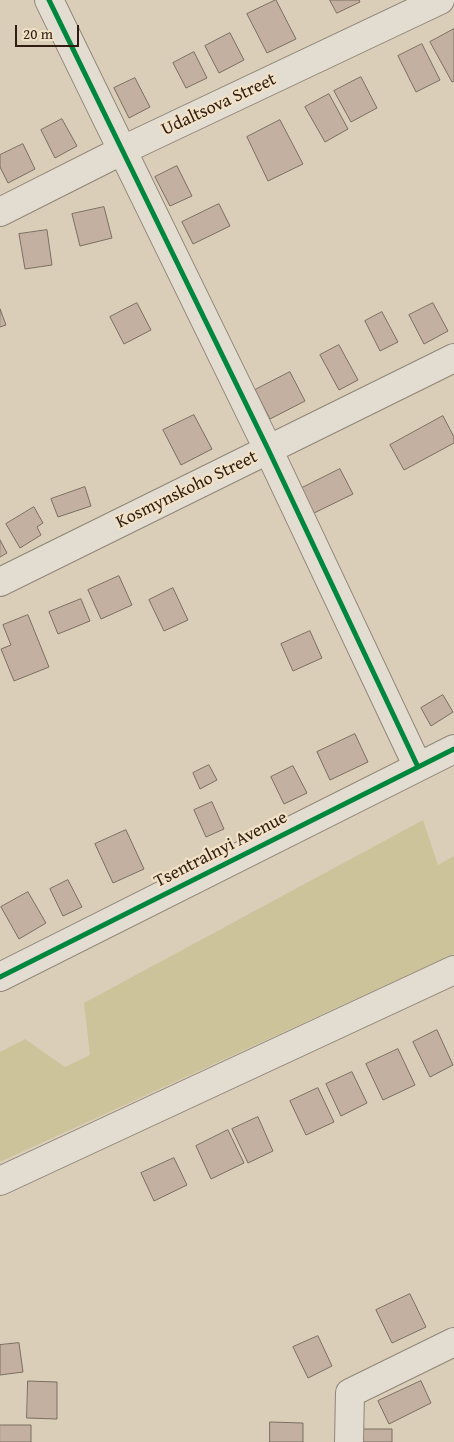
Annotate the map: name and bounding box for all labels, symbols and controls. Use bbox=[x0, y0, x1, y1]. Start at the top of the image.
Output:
scale bar bbox=[18, 15, 81, 47]
text: 20 m bbox=[23, 23, 53, 44]
street label: Udaltsova Street bbox=[158, 69, 280, 141]
street label: Kosmynskoho Street bbox=[113, 446, 261, 534]
street label: Tsentralnyi Avenue bbox=[151, 807, 291, 893]

